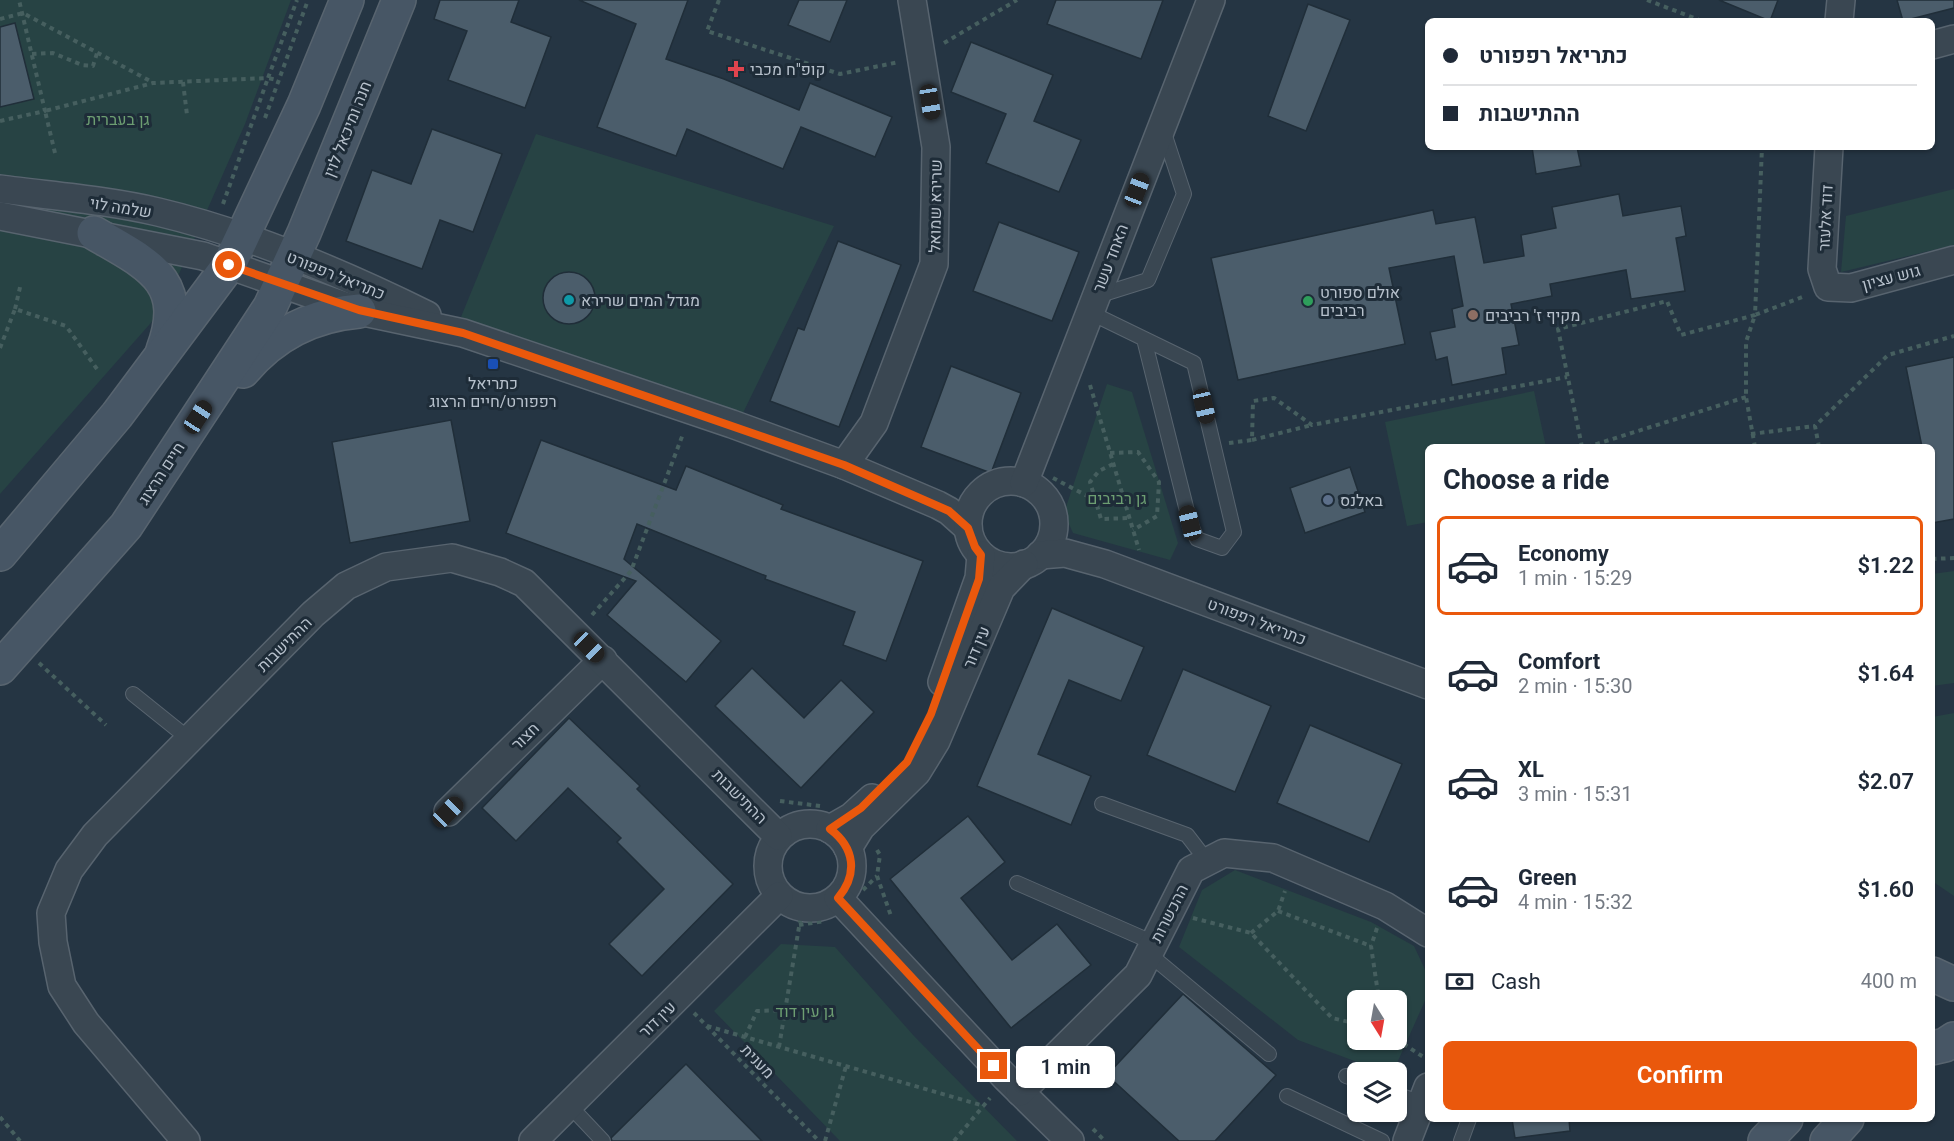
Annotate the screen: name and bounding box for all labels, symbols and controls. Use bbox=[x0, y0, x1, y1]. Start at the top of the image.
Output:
text: כתריאל רפפורט bbox=[1479, 43, 1628, 68]
marker: קופ"ח מכבי bbox=[727, 60, 745, 78]
place label: קופ"ח מכבי bbox=[750, 60, 826, 79]
street label: חנה ומיכאל לוין bbox=[320, 78, 375, 180]
car bbox=[918, 83, 942, 121]
text: ההתישבות bbox=[1479, 101, 1580, 126]
park label: גן בעברית bbox=[86, 110, 150, 129]
street label: שרירא שמואל bbox=[925, 159, 946, 253]
car bbox=[1122, 170, 1152, 210]
street label: דוד אלעזר bbox=[1814, 184, 1837, 252]
street label: שלמה לוי bbox=[89, 193, 153, 222]
street label: האחד עשר bbox=[1089, 221, 1132, 295]
street label: כתריאל רפפורט bbox=[284, 247, 388, 304]
route start bbox=[215, 251, 242, 278]
street label: גוש עציון bbox=[1860, 261, 1922, 294]
place label: אולם ספורט רביבים bbox=[1320, 283, 1400, 320]
place label: מגדל המים שרירא bbox=[581, 291, 700, 310]
marker: מגדל המים שרירא bbox=[562, 293, 576, 307]
marker: אולם ספורט רביבים bbox=[1301, 294, 1315, 308]
place label: מקיף ז' רביבים bbox=[1485, 306, 1580, 325]
marker: מקיף ז' רביבים bbox=[1466, 308, 1480, 322]
marker: כתריאל רפפורט/חיים הרצוג bbox=[486, 357, 500, 371]
place label: כתריאל רפפורט/חיים הרצוג bbox=[429, 374, 557, 411]
car bbox=[1191, 386, 1217, 426]
car bbox=[181, 397, 215, 437]
street label: חיים הרצוג bbox=[134, 439, 189, 508]
text: Choose a ride bbox=[1443, 464, 1609, 496]
park label: גן רביבים bbox=[1087, 489, 1147, 508]
place label: באלנס bbox=[1340, 491, 1383, 510]
marker: באלנס bbox=[1321, 493, 1335, 507]
car bbox=[1177, 503, 1203, 543]
icon: car bbox=[1446, 539, 1500, 593]
text: Economy bbox=[1518, 541, 1609, 566]
text: $1.22 bbox=[1857, 553, 1914, 578]
text: 1 min · 15:29 bbox=[1518, 566, 1633, 590]
street label: כתריאל רפפורט bbox=[1205, 594, 1309, 649]
street label: ההתישבות bbox=[253, 613, 316, 676]
street label: עין דור bbox=[959, 623, 994, 671]
car bbox=[570, 628, 608, 666]
icon: car bbox=[1446, 647, 1500, 701]
text: Comfort bbox=[1518, 649, 1600, 674]
text: $1.64 bbox=[1857, 661, 1914, 686]
text: 2 min · 15:30 bbox=[1518, 674, 1633, 698]
street label: חצור bbox=[508, 719, 543, 754]
icon: car bbox=[1446, 755, 1500, 809]
text: XL bbox=[1518, 757, 1544, 782]
street label: ההתישבות bbox=[708, 765, 771, 828]
text: $2.07 bbox=[1857, 769, 1914, 794]
text: 3 min · 15:31 bbox=[1518, 782, 1633, 806]
car bbox=[429, 793, 467, 831]
icon: car bbox=[1446, 863, 1500, 917]
text: Green bbox=[1518, 865, 1577, 890]
text: $1.60 bbox=[1857, 877, 1914, 902]
street label: ההכשרות bbox=[1147, 881, 1192, 945]
text: 4 min · 15:32 bbox=[1518, 890, 1633, 914]
icon: cash bbox=[1443, 965, 1476, 998]
text: Cash bbox=[1491, 969, 1541, 994]
text: 400 m bbox=[1861, 969, 1917, 993]
north arrow bbox=[1347, 990, 1407, 1050]
map controls bbox=[1347, 990, 1407, 1122]
street label: עין דור bbox=[635, 997, 680, 1041]
park label: גן עין דוד bbox=[776, 1002, 834, 1021]
street label: מענית bbox=[737, 1040, 778, 1082]
button: Confirm bbox=[1443, 1041, 1917, 1110]
callout: 1 min bbox=[1015, 1045, 1114, 1087]
route end bbox=[980, 1052, 1007, 1079]
text: 1 min bbox=[1040, 1055, 1091, 1079]
button: layers bbox=[1347, 1062, 1407, 1122]

